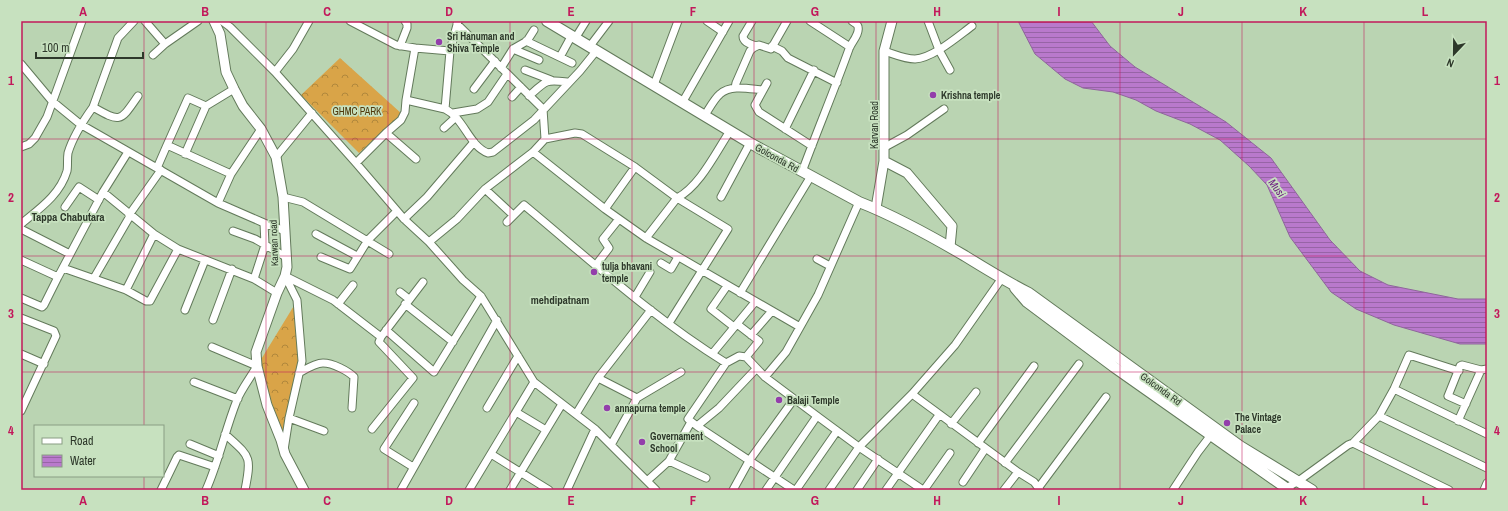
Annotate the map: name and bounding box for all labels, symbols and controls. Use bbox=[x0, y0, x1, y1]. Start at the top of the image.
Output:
text: A bbox=[79, 3, 87, 20]
text: B bbox=[201, 3, 209, 20]
text: C bbox=[323, 3, 331, 20]
text: D bbox=[445, 3, 453, 20]
text: E bbox=[567, 3, 575, 20]
text: F bbox=[690, 3, 697, 20]
text: G bbox=[811, 3, 819, 20]
text: H bbox=[933, 3, 941, 20]
text: I bbox=[1058, 3, 1061, 20]
text: J bbox=[1178, 3, 1184, 20]
text: K bbox=[1299, 3, 1307, 20]
text: L bbox=[1422, 3, 1429, 20]
place label: Sri Hanuman and Shiva Temple bbox=[447, 30, 514, 55]
scale bar bbox=[36, 34, 143, 60]
north arrow bbox=[1434, 34, 1474, 74]
marker: Sri Hanuman and Shiva Temple bbox=[434, 37, 444, 47]
text: 100 m bbox=[42, 40, 69, 56]
text: N bbox=[1445, 56, 1456, 71]
text: 1 bbox=[8, 72, 14, 89]
text: 1 bbox=[1494, 72, 1500, 89]
place label: Krishna temple bbox=[941, 89, 1001, 102]
marker: Krishna temple bbox=[928, 90, 938, 100]
street label: Karvan Road bbox=[868, 101, 881, 149]
park label: GHMC PARK bbox=[332, 105, 382, 118]
street label: Golconda Rd bbox=[753, 141, 801, 175]
water label: Musi bbox=[1266, 176, 1289, 200]
text: 2 bbox=[8, 189, 14, 206]
text: 2 bbox=[1494, 189, 1500, 206]
district label: Tappa Chabutara bbox=[31, 210, 105, 224]
street label: Karwan road bbox=[267, 220, 281, 266]
place label: tulja bhavani temple bbox=[602, 260, 652, 285]
marker: tulja bhavani temple bbox=[589, 267, 599, 277]
district label: mehdipatnam bbox=[531, 293, 589, 307]
text: 3 bbox=[8, 305, 14, 322]
text: 3 bbox=[1494, 305, 1500, 322]
street label: Golconda Rd bbox=[1138, 370, 1184, 408]
place label: Balaji Temple bbox=[787, 394, 840, 407]
marker: Balaji Temple bbox=[774, 395, 784, 405]
place label: annapurna temple bbox=[615, 402, 686, 415]
marker: annapurna temple bbox=[602, 403, 612, 413]
place label: The Vintage Palace bbox=[1235, 411, 1282, 436]
marker: The Vintage Palace bbox=[1222, 418, 1232, 428]
text: 4 bbox=[8, 422, 14, 439]
text: 4 bbox=[1494, 422, 1500, 439]
legend bbox=[34, 425, 164, 477]
place label: Governament School bbox=[650, 430, 703, 455]
text: Road bbox=[70, 433, 94, 449]
marker: Governament School bbox=[637, 437, 647, 447]
text: Water bbox=[70, 453, 97, 469]
text: A bbox=[79, 492, 87, 509]
text: B bbox=[201, 492, 209, 509]
text: C bbox=[323, 492, 331, 509]
text: D bbox=[445, 492, 453, 509]
text: E bbox=[567, 492, 575, 509]
text: F bbox=[690, 492, 697, 509]
text: G bbox=[811, 492, 819, 509]
text: H bbox=[933, 492, 941, 509]
text: I bbox=[1058, 492, 1061, 509]
text: J bbox=[1178, 492, 1184, 509]
text: K bbox=[1299, 492, 1307, 509]
text: L bbox=[1422, 492, 1429, 509]

